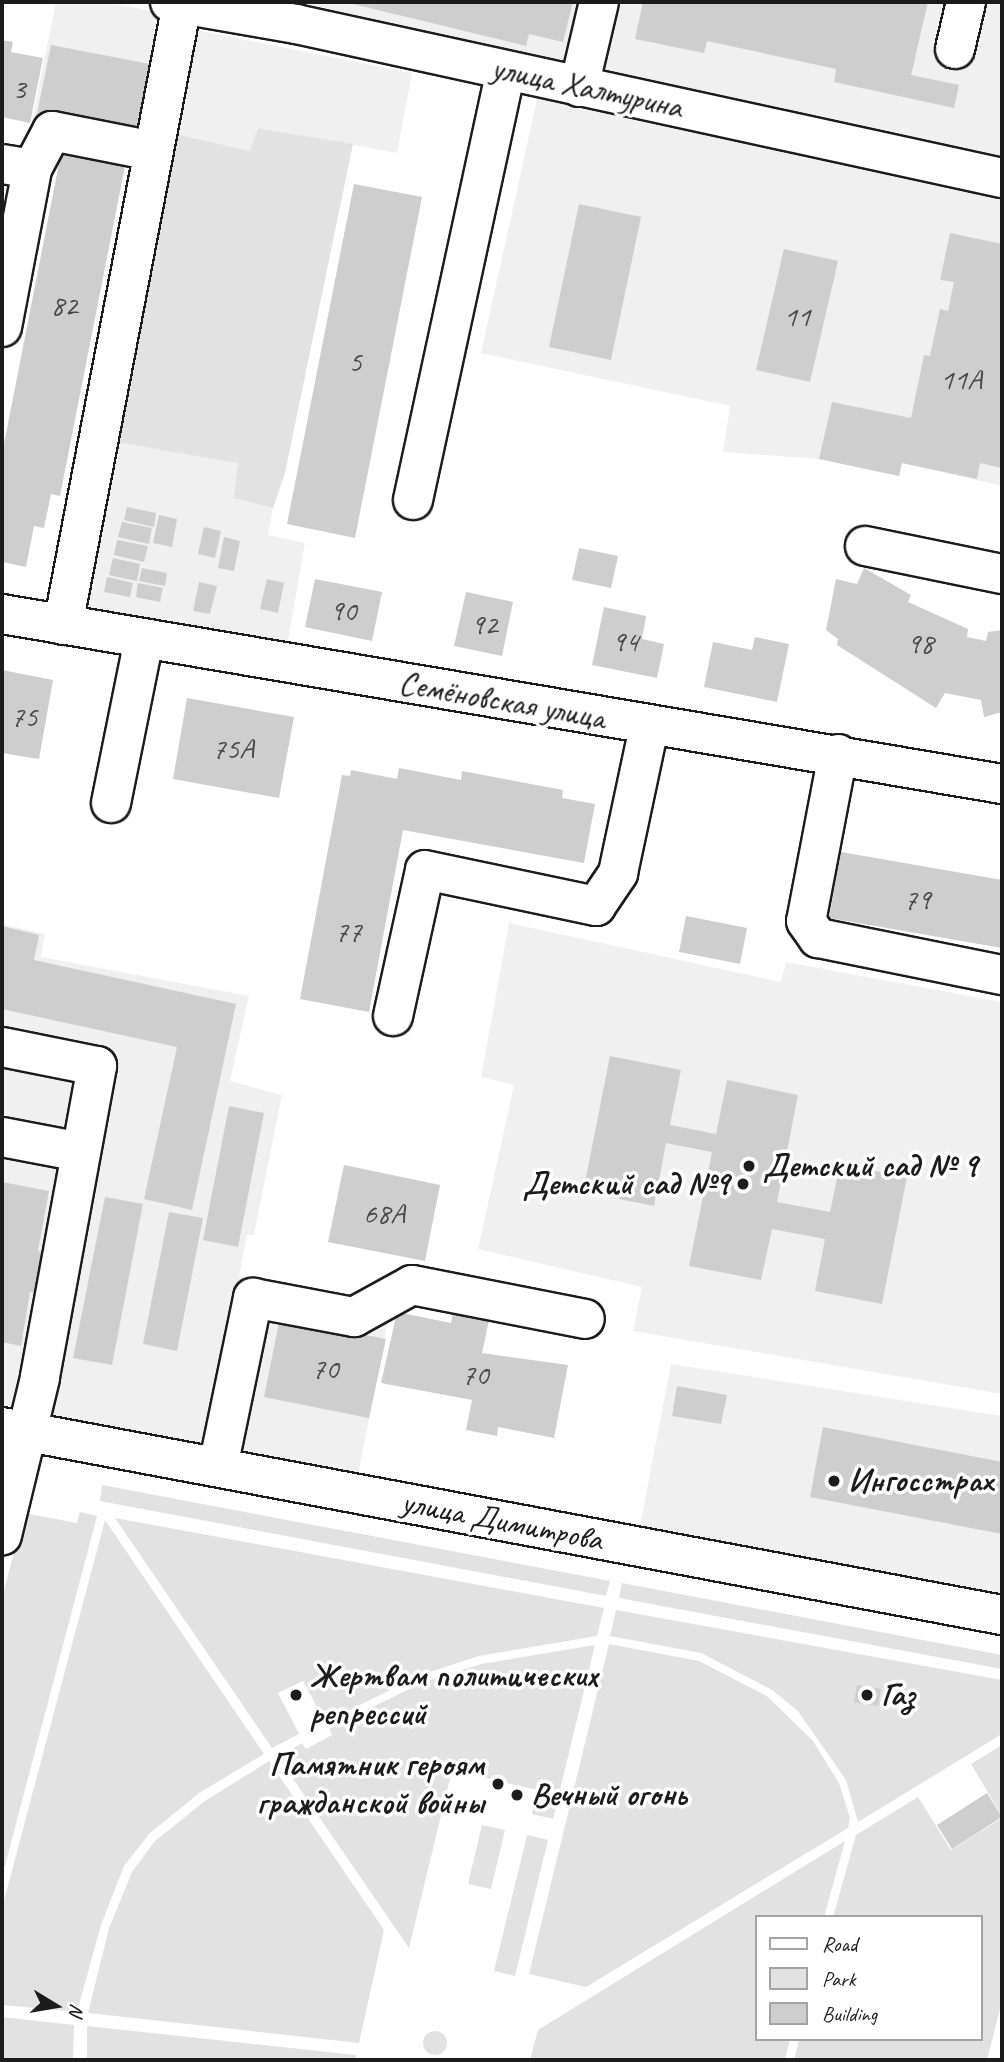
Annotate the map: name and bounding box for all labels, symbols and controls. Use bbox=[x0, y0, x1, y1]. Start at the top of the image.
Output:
street label: улица Халтурина bbox=[486, 48, 688, 128]
house number: 3 bbox=[12, 70, 26, 106]
house number: 82 bbox=[51, 287, 77, 323]
house number: 11 bbox=[784, 298, 810, 334]
house number: 5 bbox=[348, 343, 362, 379]
house number: 11А bbox=[940, 361, 982, 397]
house number: 90 bbox=[330, 592, 356, 628]
house number: 92 bbox=[471, 606, 497, 642]
house number: 94 bbox=[612, 623, 638, 659]
house number: 98 bbox=[907, 625, 933, 661]
street label: Семёновская улица bbox=[395, 663, 609, 739]
house number: 75 bbox=[11, 698, 37, 734]
house number: 75А bbox=[212, 730, 254, 766]
house number: 79 bbox=[904, 881, 930, 917]
house number: 77 bbox=[335, 913, 361, 949]
place label: Детский сад № 9 bbox=[763, 1146, 977, 1186]
marker: Детский сад № 9 bbox=[741, 1158, 757, 1174]
place label: Детский сад №9 bbox=[523, 1164, 729, 1204]
marker: Детский сад №9 bbox=[735, 1176, 751, 1192]
house number: 68А bbox=[363, 1195, 405, 1231]
house number: 70 bbox=[312, 1350, 338, 1386]
house number: 70 bbox=[462, 1356, 488, 1392]
place label: Ингосстрах bbox=[848, 1461, 993, 1501]
marker: Ингосстрах bbox=[826, 1473, 842, 1489]
street label: улица Димитрова bbox=[396, 1482, 608, 1560]
place label: Жертвам политических репрессий bbox=[310, 1656, 598, 1734]
place label: Газ bbox=[881, 1675, 915, 1715]
marker: Жертвам политических репрессий bbox=[288, 1687, 304, 1703]
marker: Газ bbox=[859, 1687, 875, 1703]
place label: Памятник героям гражданской войны bbox=[257, 1745, 484, 1823]
place label: Вечный огонь bbox=[531, 1775, 687, 1815]
marker: Памятник героям гражданской войны bbox=[490, 1776, 506, 1792]
marker: Вечный огонь bbox=[509, 1787, 525, 1803]
legend bbox=[755, 1915, 983, 2041]
text: Road bbox=[822, 1931, 857, 1957]
text: Park bbox=[822, 1966, 855, 1992]
north arrow bbox=[21, 1971, 91, 2041]
text: Building bbox=[822, 2001, 877, 2027]
text: N bbox=[64, 2002, 90, 2018]

